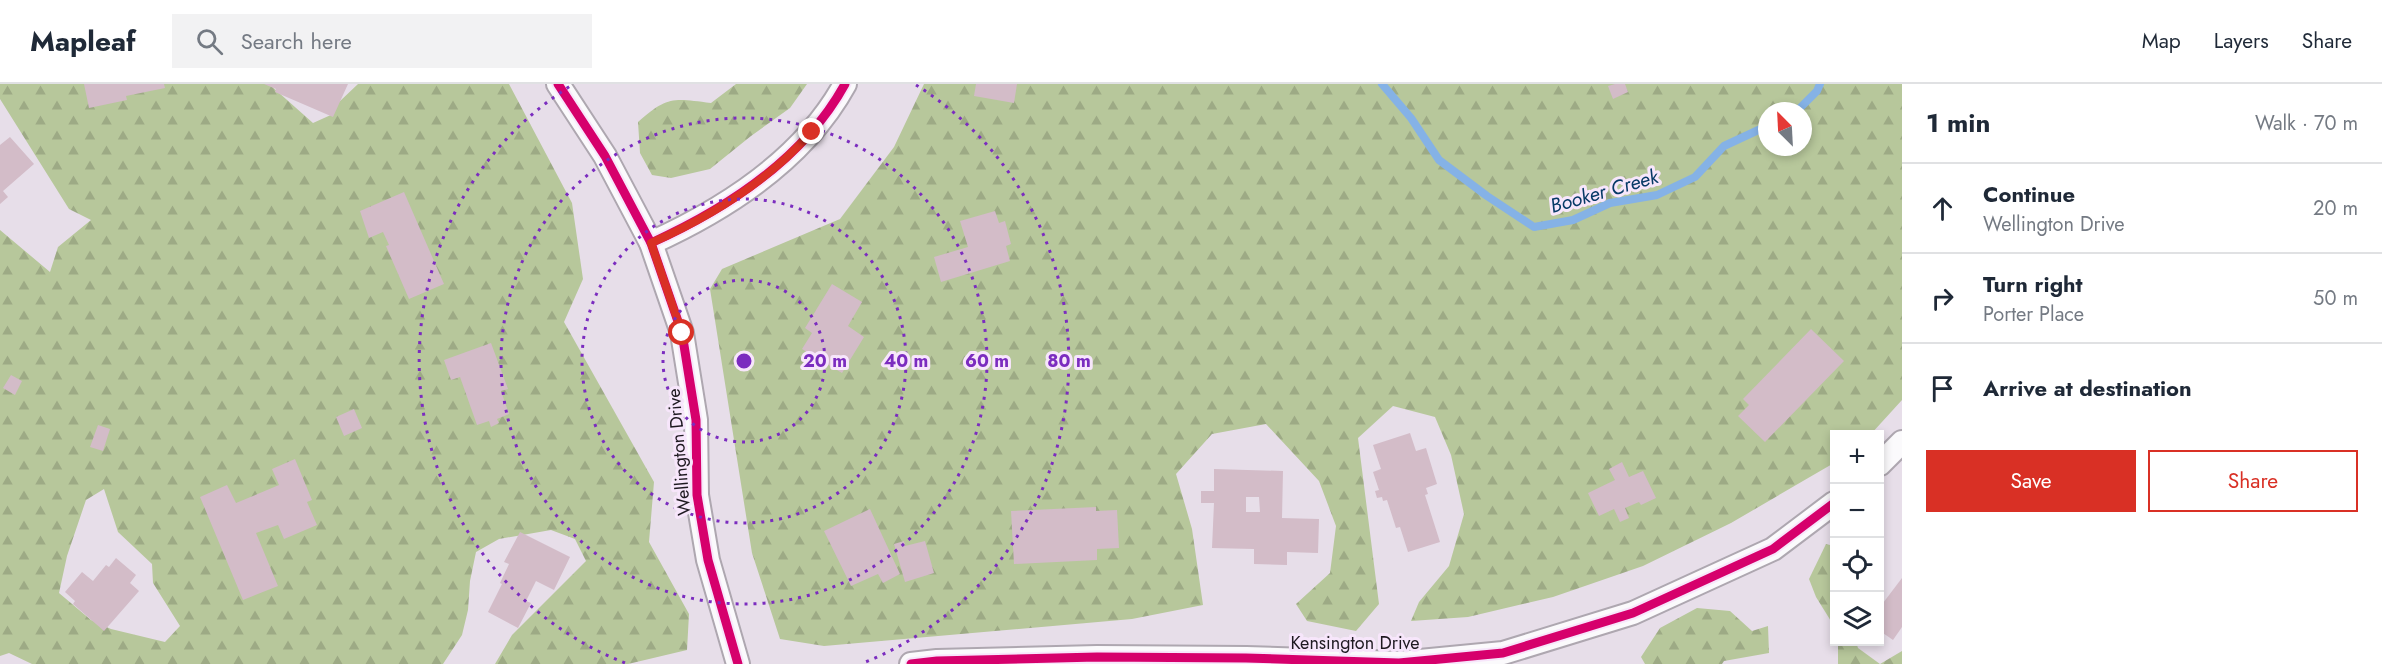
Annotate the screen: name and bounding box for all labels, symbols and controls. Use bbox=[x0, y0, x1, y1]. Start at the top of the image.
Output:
search box bbox=[172, 14, 592, 68]
text: Mapleaf bbox=[30, 21, 136, 62]
icon: search bbox=[193, 25, 226, 58]
text: Search here bbox=[241, 25, 352, 57]
text: Map bbox=[2142, 26, 2181, 56]
text: Layers bbox=[2214, 26, 2269, 56]
text: Share bbox=[2302, 26, 2352, 56]
north arrow bbox=[1758, 102, 1812, 156]
text: 1 min bbox=[1926, 104, 1990, 142]
text: Walk · 70 m bbox=[2255, 109, 2358, 138]
route end bbox=[798, 118, 824, 144]
water label: Booker Creek bbox=[1547, 162, 1663, 221]
text: Continue bbox=[1983, 178, 2075, 210]
icon: ahead bbox=[1926, 192, 1959, 225]
text: 20 m bbox=[2313, 194, 2358, 223]
text: Wellington Drive bbox=[1983, 210, 2124, 239]
text: Turn right bbox=[1983, 268, 2083, 300]
icon: right bbox=[1926, 282, 1959, 315]
text: 50 m bbox=[2313, 284, 2358, 313]
text: Porter Place bbox=[1983, 300, 2084, 329]
route start bbox=[668, 319, 694, 345]
text: 20 m bbox=[803, 348, 847, 374]
text: 40 m bbox=[884, 348, 928, 374]
text: 60 m bbox=[965, 348, 1009, 374]
text: 80 m bbox=[1047, 348, 1091, 374]
centre of rings bbox=[734, 351, 754, 371]
icon: arrive bbox=[1926, 372, 1959, 405]
text: Arrive at destination bbox=[1983, 372, 2192, 404]
street label: Wellington Drive bbox=[661, 387, 697, 517]
map controls bbox=[1830, 430, 1884, 646]
button: + bbox=[1830, 430, 1884, 484]
button: Save bbox=[1926, 450, 2136, 512]
button: Share bbox=[2148, 450, 2358, 512]
button: − bbox=[1830, 484, 1884, 538]
button: locate bbox=[1830, 538, 1884, 592]
button: layers bbox=[1830, 592, 1884, 646]
street label: Kensington Drive bbox=[1290, 630, 1420, 656]

